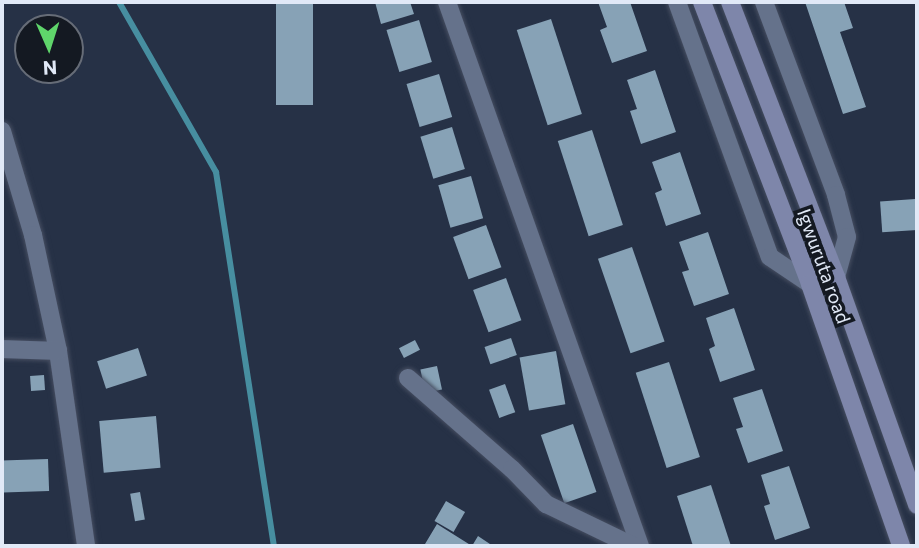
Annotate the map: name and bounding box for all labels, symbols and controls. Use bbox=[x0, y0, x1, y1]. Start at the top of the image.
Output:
north arrow bbox=[14, 14, 84, 84]
text: N bbox=[42, 57, 58, 80]
street label: Igwuruta road bbox=[793, 205, 855, 327]

